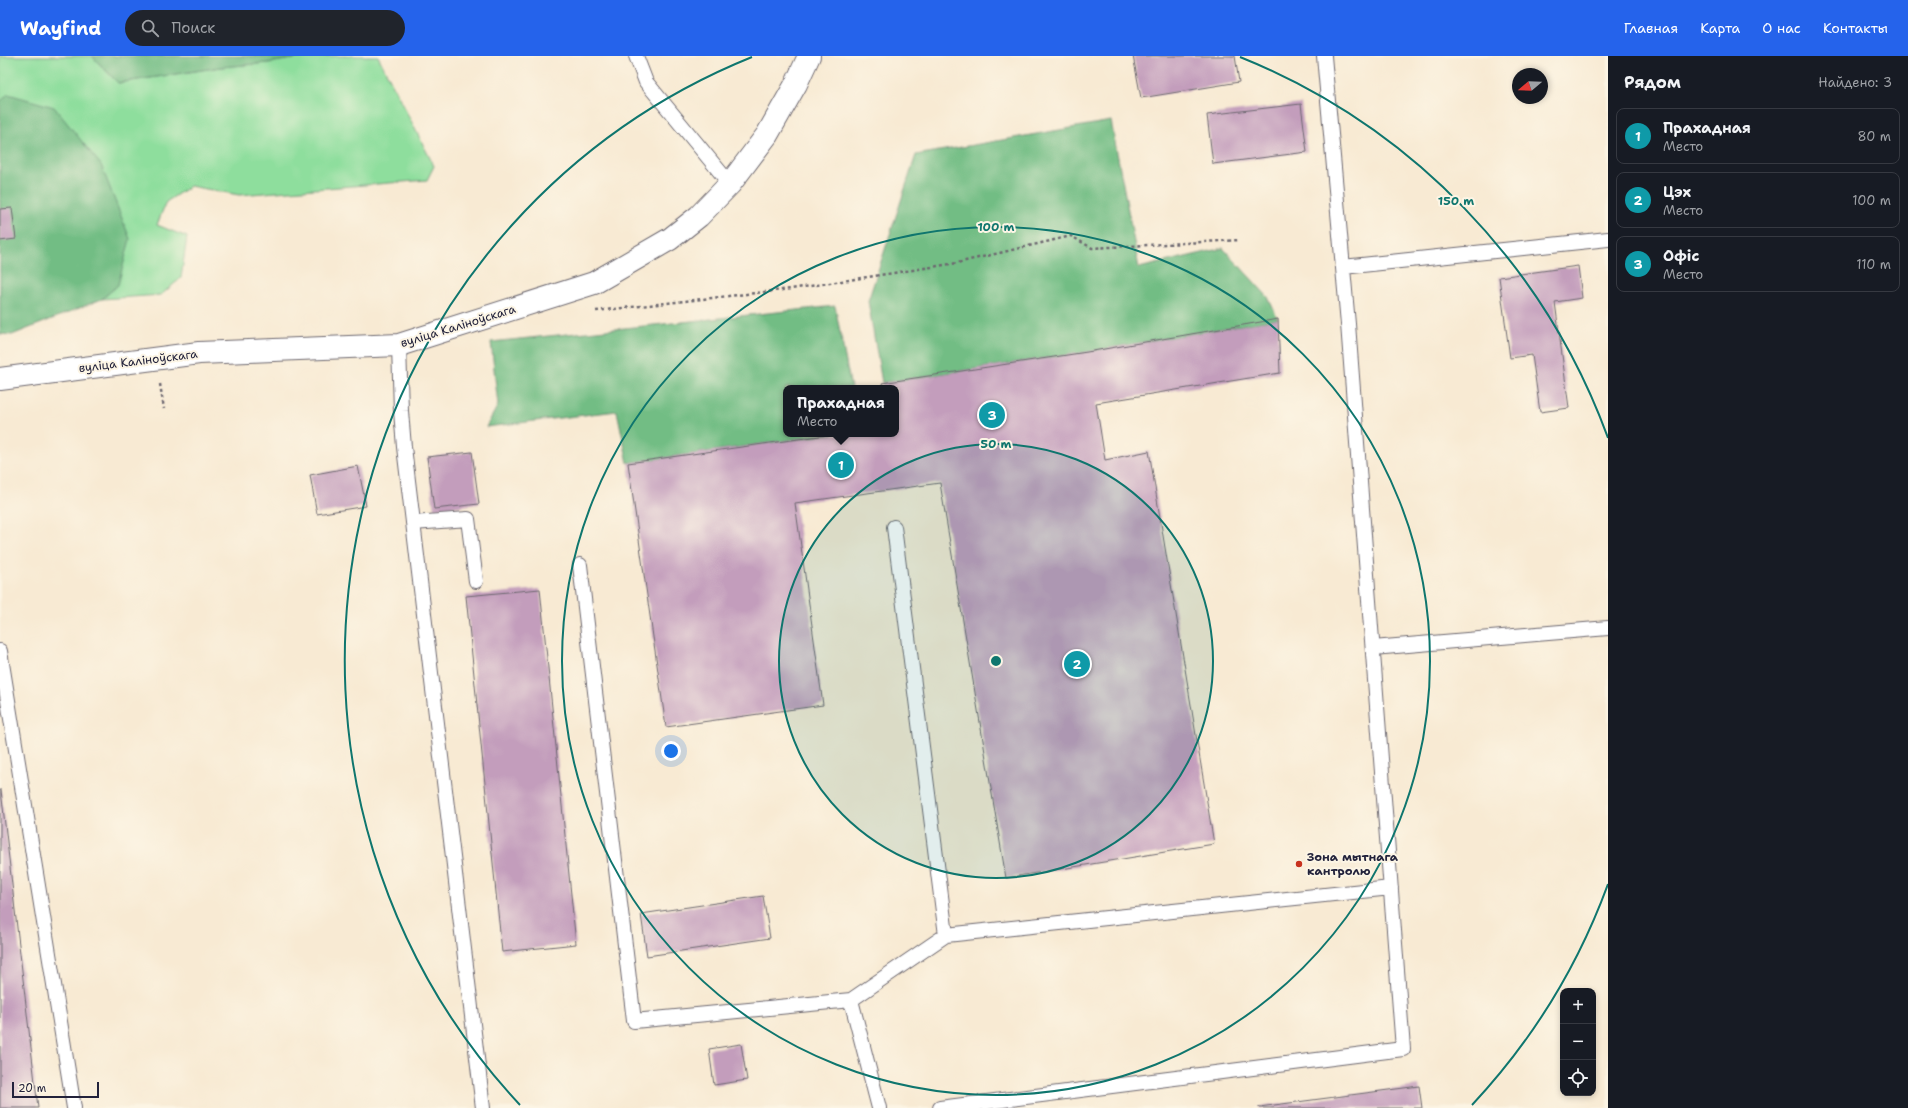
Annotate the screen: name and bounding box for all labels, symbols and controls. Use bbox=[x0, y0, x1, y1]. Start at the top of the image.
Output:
search box bbox=[125, 10, 405, 46]
text: Wayfind bbox=[20, 16, 101, 41]
icon: search bbox=[139, 17, 161, 39]
text: Поиск bbox=[171, 18, 215, 38]
text: Главная bbox=[1624, 19, 1678, 37]
text: Карта bbox=[1700, 19, 1740, 37]
text: О нас bbox=[1762, 19, 1801, 37]
text: Контакты bbox=[1823, 19, 1888, 37]
north arrow bbox=[1512, 68, 1548, 104]
text: Рядом bbox=[1624, 71, 1681, 93]
text: Найдено: 3 bbox=[1818, 74, 1892, 91]
text: Прахадная bbox=[1663, 118, 1751, 138]
text: 1 bbox=[1635, 128, 1641, 145]
text: 80 m bbox=[1857, 128, 1891, 145]
text: Место bbox=[1663, 138, 1703, 155]
text: Цэх bbox=[1663, 182, 1691, 202]
text: 2 bbox=[1633, 192, 1643, 209]
text: 100 m bbox=[1852, 192, 1891, 209]
text: 150 m bbox=[1438, 193, 1474, 209]
text: Место bbox=[1663, 202, 1703, 219]
text: 100 m bbox=[978, 219, 1015, 235]
text: Офіс bbox=[1663, 246, 1699, 266]
text: 3 bbox=[1633, 256, 1643, 273]
text: 110 m bbox=[1856, 256, 1891, 273]
text: Место bbox=[1663, 266, 1703, 283]
street label: вуліца Каліноўскага bbox=[398, 301, 518, 351]
street label: вуліца Каліноўскага bbox=[78, 346, 199, 376]
popup bbox=[783, 385, 899, 437]
text: Прахадная bbox=[797, 393, 885, 413]
pin: 3 bbox=[979, 400, 1005, 430]
text: Место bbox=[797, 413, 837, 430]
text: 50 m bbox=[981, 436, 1012, 452]
pin: 1 bbox=[828, 450, 854, 480]
pin: 2 bbox=[1064, 649, 1090, 679]
centre of rings bbox=[989, 654, 1003, 668]
your location bbox=[661, 741, 681, 761]
place label: Зона мытнага кантролю bbox=[1307, 849, 1399, 879]
marker: Зона мытнага кантролю bbox=[1294, 859, 1304, 869]
map controls bbox=[1560, 988, 1596, 1096]
button: + bbox=[1560, 988, 1596, 1024]
button: − bbox=[1560, 1024, 1596, 1060]
button: locate bbox=[1560, 1060, 1596, 1096]
scale bar bbox=[12, 1080, 99, 1099]
text: 20 m bbox=[18, 1081, 46, 1096]

